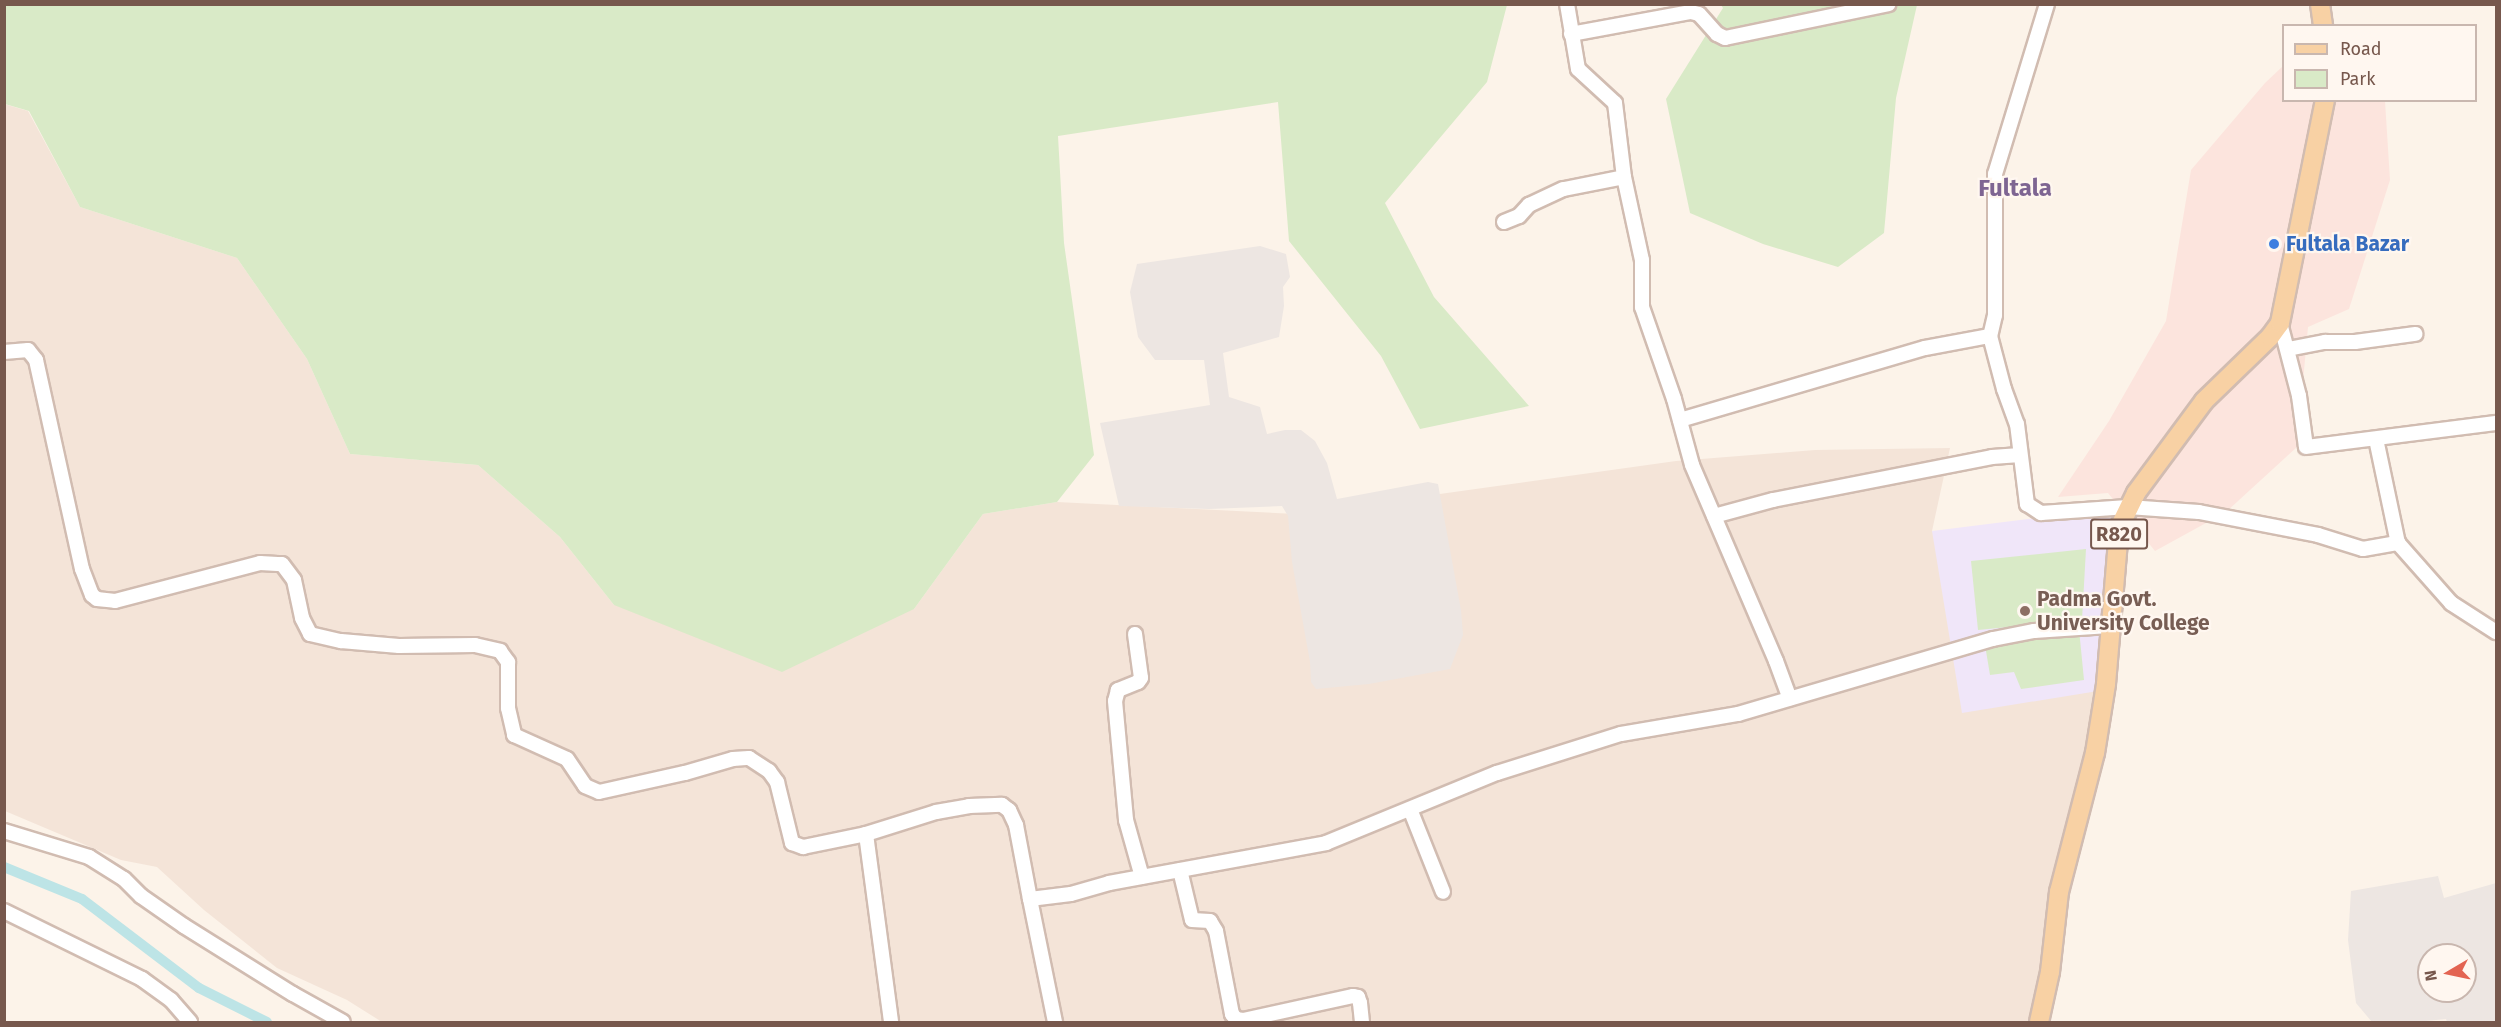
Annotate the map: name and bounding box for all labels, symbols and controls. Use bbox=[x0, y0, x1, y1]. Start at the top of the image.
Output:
legend bbox=[2282, 24, 2477, 102]
text: Road bbox=[2340, 38, 2382, 60]
text: Park bbox=[2340, 68, 2375, 90]
district label: Fultala bbox=[1978, 175, 2052, 203]
place label: Fultala Bazar bbox=[2286, 231, 2409, 257]
marker: Fultala Bazar bbox=[2267, 237, 2281, 251]
road number: R820 bbox=[2089, 517, 2149, 551]
place label: Padma Govt. University College bbox=[2037, 586, 2210, 636]
marker: Padma Govt. University College bbox=[2018, 604, 2032, 618]
north arrow bbox=[2417, 943, 2477, 1003]
text: N bbox=[2420, 969, 2441, 982]

